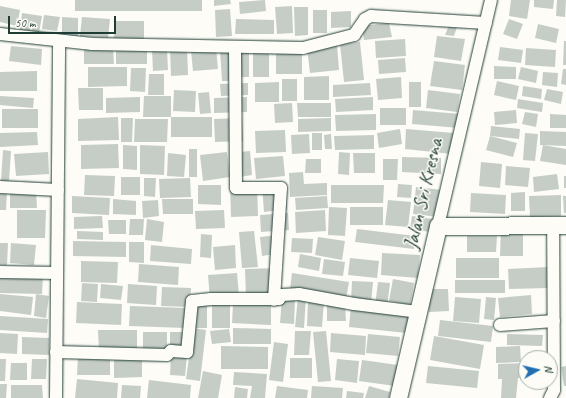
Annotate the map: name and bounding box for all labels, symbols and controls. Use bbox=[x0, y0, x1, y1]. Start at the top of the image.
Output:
scale bar bbox=[10, 8, 118, 34]
text: 50 m bbox=[15, 15, 35, 31]
street label: Jalan Sri Kresna bbox=[399, 136, 447, 252]
north arrow bbox=[518, 350, 558, 390]
text: N bbox=[541, 364, 556, 373]

